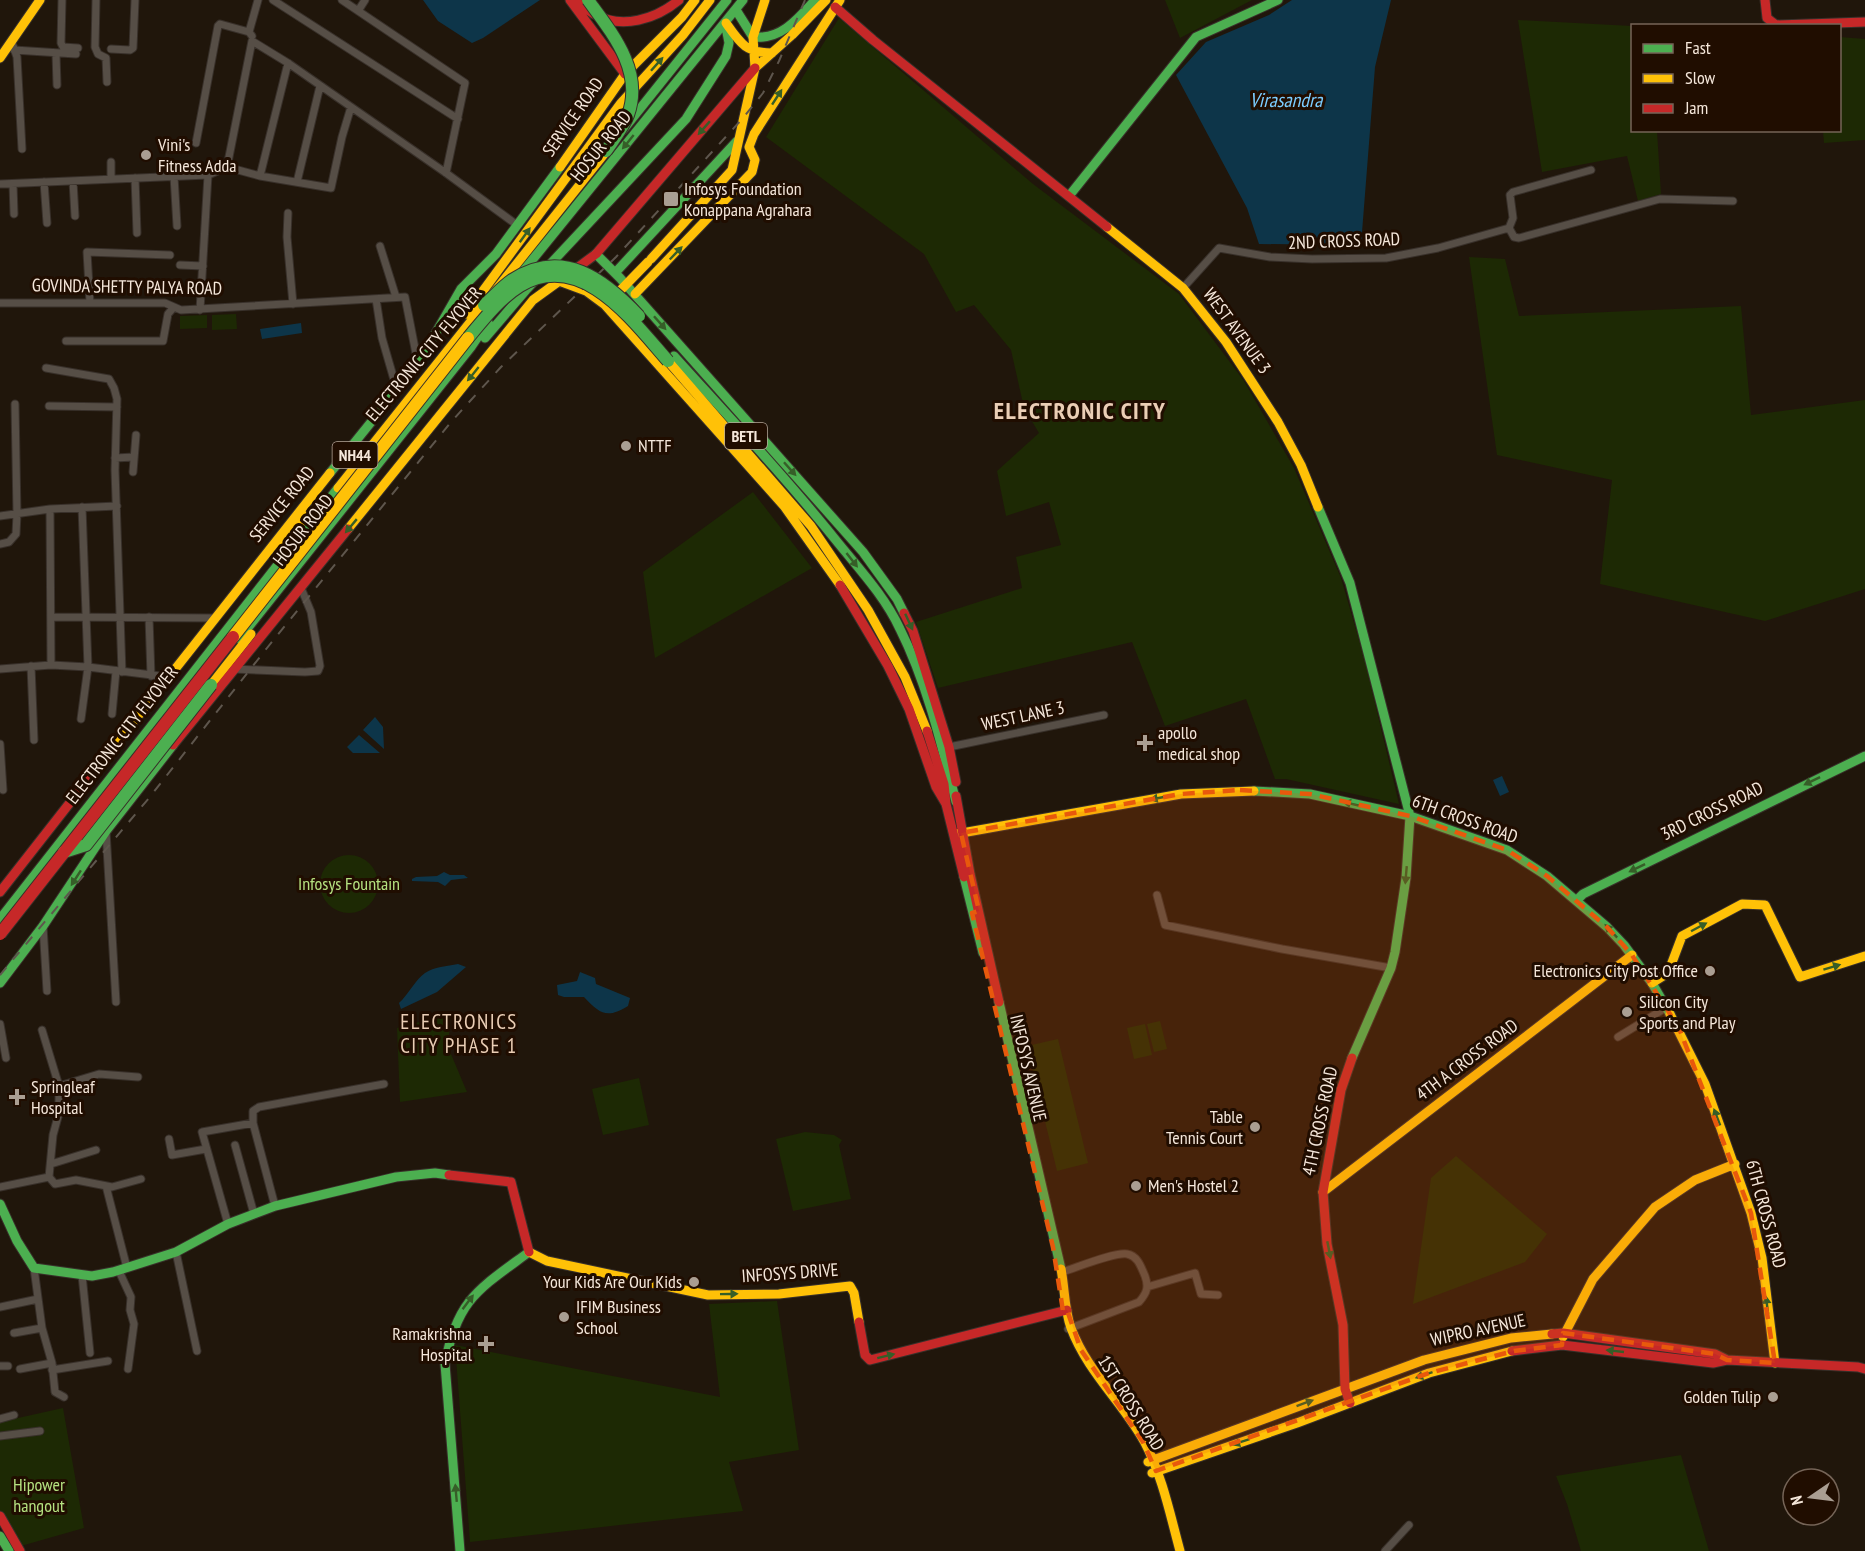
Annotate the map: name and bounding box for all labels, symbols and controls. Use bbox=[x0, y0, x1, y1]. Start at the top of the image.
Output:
legend bbox=[1631, 24, 1841, 132]
text: Fast bbox=[1685, 36, 1711, 59]
one-way arrow bbox=[650, 56, 664, 71]
text: Slow bbox=[1685, 66, 1716, 89]
street label: SERVICE ROAD bbox=[537, 73, 608, 161]
water label: Virasandra bbox=[1250, 87, 1323, 113]
one-way arrow bbox=[771, 90, 783, 106]
text: Jam bbox=[1684, 96, 1708, 119]
street label: HOSUR ROAD bbox=[565, 106, 636, 186]
one-way arrow bbox=[697, 120, 710, 136]
place label: Vini's Fitness Adda bbox=[157, 133, 236, 177]
one-way arrow bbox=[622, 134, 635, 150]
marker: Vini's Fitness Adda bbox=[139, 148, 153, 162]
place label: Infosys Foundation Konappana Agrahara bbox=[684, 177, 812, 221]
marker: Infosys Foundation Konappana Agrahara bbox=[662, 190, 680, 208]
one-way arrow bbox=[519, 227, 531, 243]
street label: 2ND CROSS ROAD bbox=[1288, 227, 1400, 254]
one-way arrow bbox=[669, 245, 683, 260]
street label: GOVINDA SHETTY PALYA ROAD bbox=[32, 273, 222, 300]
street label: ELECTRONIC CITY FLYOVER bbox=[361, 281, 487, 426]
street label: WEST AVENUE 3 bbox=[1198, 283, 1276, 378]
one-way arrow bbox=[653, 315, 666, 330]
one-way arrow bbox=[466, 366, 479, 382]
district label: ELECTRONIC CITY bbox=[994, 395, 1166, 426]
road number: BETL bbox=[725, 423, 767, 449]
place label: NTTF bbox=[638, 434, 672, 457]
marker: NTTF bbox=[619, 439, 633, 453]
road number: NH44 bbox=[332, 442, 378, 468]
street label: SERVICE ROAD bbox=[244, 461, 319, 546]
one-way arrow bbox=[783, 461, 796, 476]
street label: HOSUR ROAD bbox=[267, 489, 338, 570]
one-way arrow bbox=[344, 518, 357, 534]
one-way arrow bbox=[846, 552, 859, 568]
one-way arrow bbox=[904, 614, 913, 631]
street label: ELECTRONIC CITY FLYOVER bbox=[61, 661, 183, 808]
street label: WEST LANE 3 bbox=[979, 696, 1066, 736]
place label: apollo medical shop bbox=[1158, 721, 1240, 765]
marker: apollo medical shop bbox=[1136, 734, 1154, 752]
street label: 3RD CROSS ROAD bbox=[1657, 776, 1767, 845]
one-way arrow bbox=[1804, 777, 1821, 786]
street label: 6TH CROSS ROAD bbox=[1409, 789, 1521, 848]
one-way arrow bbox=[1149, 794, 1168, 803]
one-way arrow bbox=[1343, 798, 1362, 808]
one-way arrow bbox=[1629, 863, 1646, 872]
one-way arrow bbox=[1401, 865, 1411, 884]
one-way arrow bbox=[70, 869, 81, 886]
park label: Infosys Fountain bbox=[298, 872, 400, 895]
one-way arrow bbox=[1690, 922, 1707, 932]
one-way arrow bbox=[1605, 924, 1618, 939]
place label: Electronics City Post Office bbox=[1533, 959, 1698, 982]
one-way arrow bbox=[1823, 961, 1841, 971]
marker: Electronics City Post Office bbox=[1703, 964, 1717, 978]
place label: Silicon City Sports and Play bbox=[1639, 990, 1736, 1034]
marker: Silicon City Sports and Play bbox=[1620, 1005, 1634, 1019]
district label: ELECTRONICS CITY PHASE 1 bbox=[400, 1008, 518, 1059]
street label: INFOSYS AVENUE bbox=[1005, 1012, 1052, 1123]
street label: 4TH A CROSS ROAD bbox=[1411, 1014, 1522, 1105]
street label: 4TH CROSS ROAD bbox=[1297, 1064, 1342, 1177]
place label: Springleaf Hospital bbox=[31, 1075, 96, 1119]
marker: Springleaf Hospital bbox=[8, 1088, 26, 1106]
place label: Table Tennis Court bbox=[1166, 1105, 1243, 1149]
one-way arrow bbox=[1712, 1108, 1721, 1126]
marker: Table Tennis Court bbox=[1248, 1120, 1262, 1134]
street label: 6TH CROSS ROAD bbox=[1741, 1157, 1792, 1270]
place label: Men's Hostel 2 bbox=[1148, 1174, 1239, 1197]
marker: Men's Hostel 2 bbox=[1129, 1179, 1143, 1193]
one-way arrow bbox=[1325, 1241, 1334, 1260]
street label: INFOSYS DRIVE bbox=[741, 1258, 839, 1287]
place label: Your Kids Are Our Kids bbox=[543, 1270, 682, 1293]
marker: Your Kids Are Our Kids bbox=[687, 1275, 701, 1289]
one-way arrow bbox=[719, 1290, 738, 1299]
one-way arrow bbox=[461, 1294, 474, 1310]
place label: IFIM Business School bbox=[576, 1295, 661, 1339]
one-way arrow bbox=[1763, 1295, 1772, 1314]
street label: WIPRO AVENUE bbox=[1428, 1308, 1527, 1351]
marker: IFIM Business School bbox=[557, 1310, 571, 1324]
place label: Ramakrishna Hospital bbox=[392, 1322, 473, 1366]
marker: Ramakrishna Hospital bbox=[477, 1335, 495, 1353]
one-way arrow bbox=[1605, 1347, 1624, 1356]
one-way arrow bbox=[877, 1350, 895, 1360]
street label: 1ST CROSS ROAD bbox=[1093, 1351, 1170, 1455]
one-way arrow bbox=[1415, 1370, 1433, 1380]
place label: Golden Tulip bbox=[1683, 1385, 1761, 1408]
marker: Golden Tulip bbox=[1766, 1390, 1780, 1404]
one-way arrow bbox=[1296, 1398, 1314, 1408]
one-way arrow bbox=[1232, 1438, 1250, 1448]
north arrow bbox=[1781, 1467, 1841, 1527]
park label: Hipower hangout bbox=[13, 1473, 65, 1517]
one-way arrow bbox=[451, 1483, 460, 1502]
text: N bbox=[1786, 1494, 1807, 1507]

